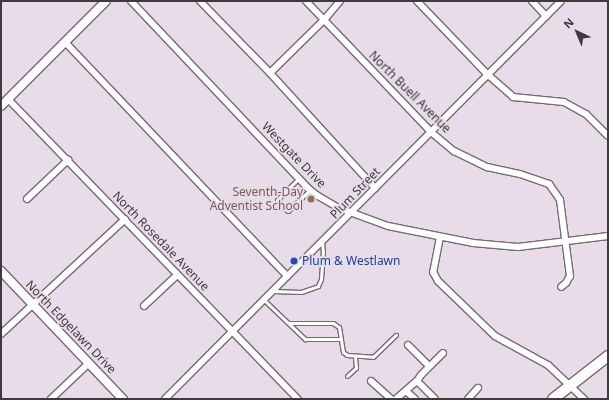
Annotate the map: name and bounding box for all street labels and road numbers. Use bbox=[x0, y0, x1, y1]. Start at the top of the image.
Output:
street label: North Buell Avenue bbox=[366, 48, 454, 136]
street label: Westgate Drive bbox=[259, 119, 329, 191]
street label: Plum Street bbox=[327, 164, 383, 222]
street label: North Rosedale Avenue bbox=[110, 188, 212, 294]
street label: North Edgelawn Drive bbox=[23, 277, 119, 377]

